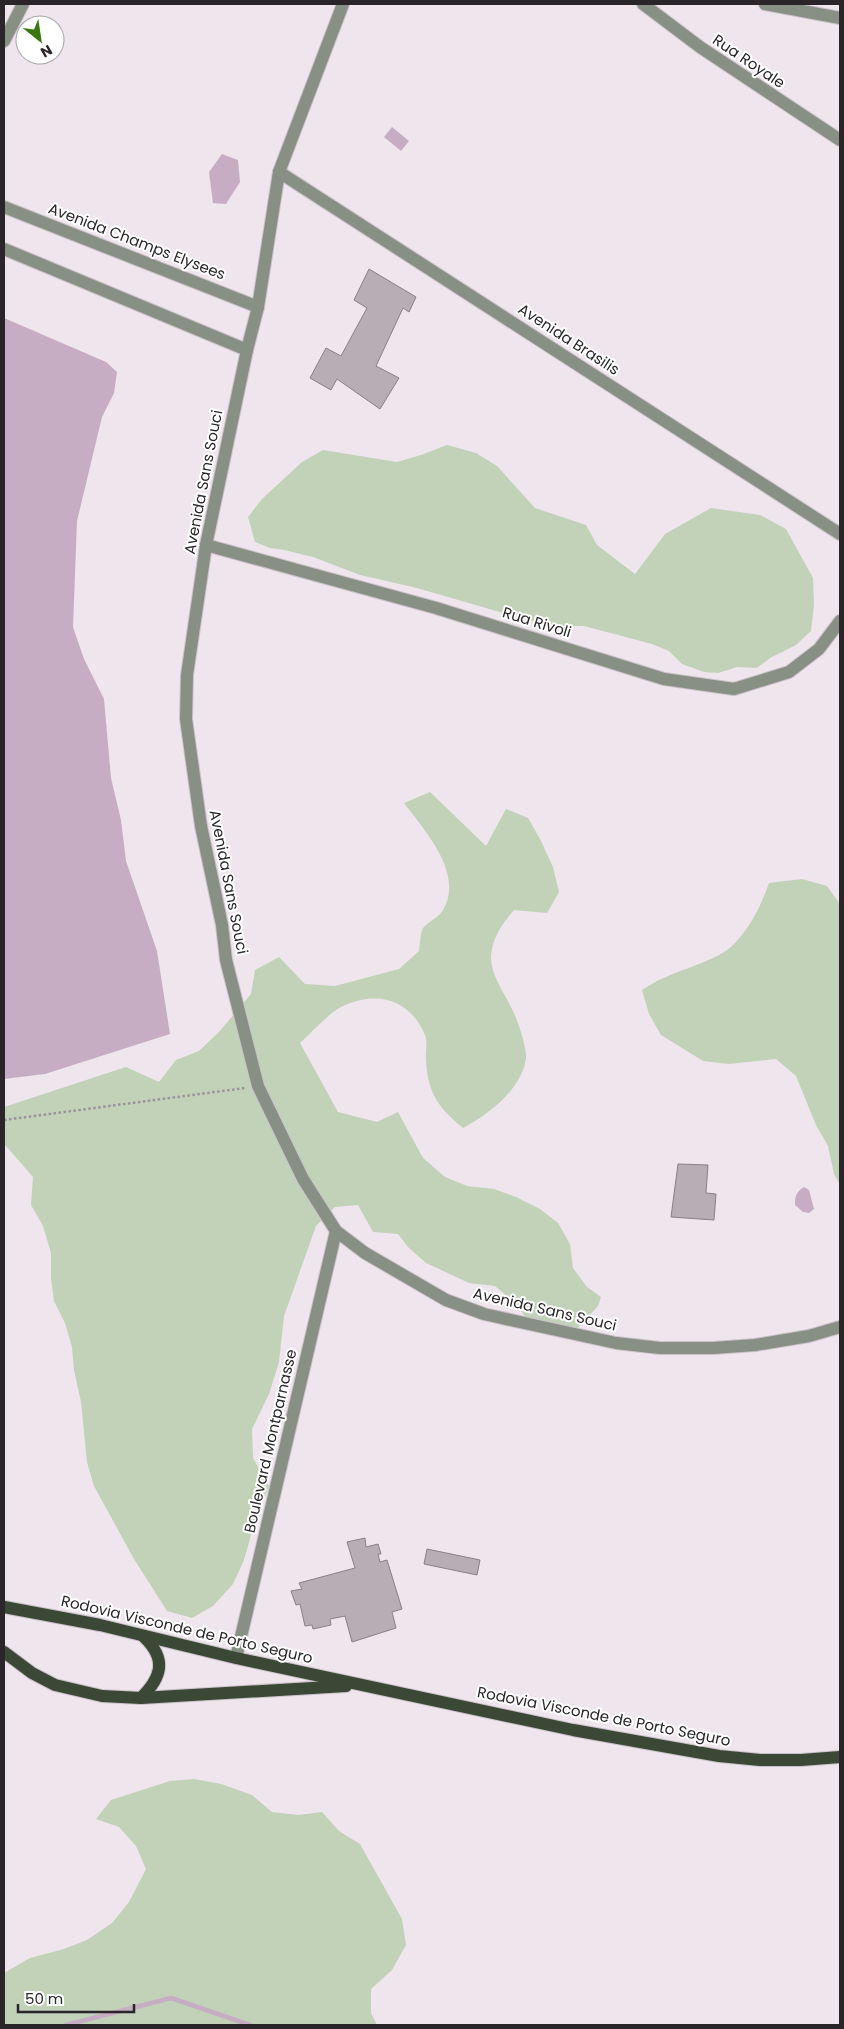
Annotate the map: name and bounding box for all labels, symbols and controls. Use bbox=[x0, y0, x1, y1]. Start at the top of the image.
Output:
north arrow bbox=[15, 15, 65, 65]
street label: Rua Royale bbox=[709, 29, 789, 93]
text: N bbox=[37, 40, 56, 63]
street label: Avenida Champs Elysees bbox=[45, 197, 229, 285]
street label: Avenida Brasilis bbox=[514, 298, 624, 380]
street label: Avenida Sans Souci bbox=[179, 408, 227, 556]
street label: Rua Rivoli bbox=[500, 602, 574, 642]
street label: Avenida Sans Souci bbox=[205, 808, 253, 956]
street label: Avenida Sans Souci bbox=[471, 1282, 619, 1336]
street label: Boulevard Montparnasse bbox=[239, 1347, 301, 1535]
street label: Rodovia Visconde de Porto Seguro bbox=[59, 1590, 315, 1668]
street label: Rodovia Visconde de Porto Seguro bbox=[476, 1681, 732, 1751]
scale bar bbox=[18, 1982, 134, 2014]
text: 50 m bbox=[25, 1988, 63, 2009]

